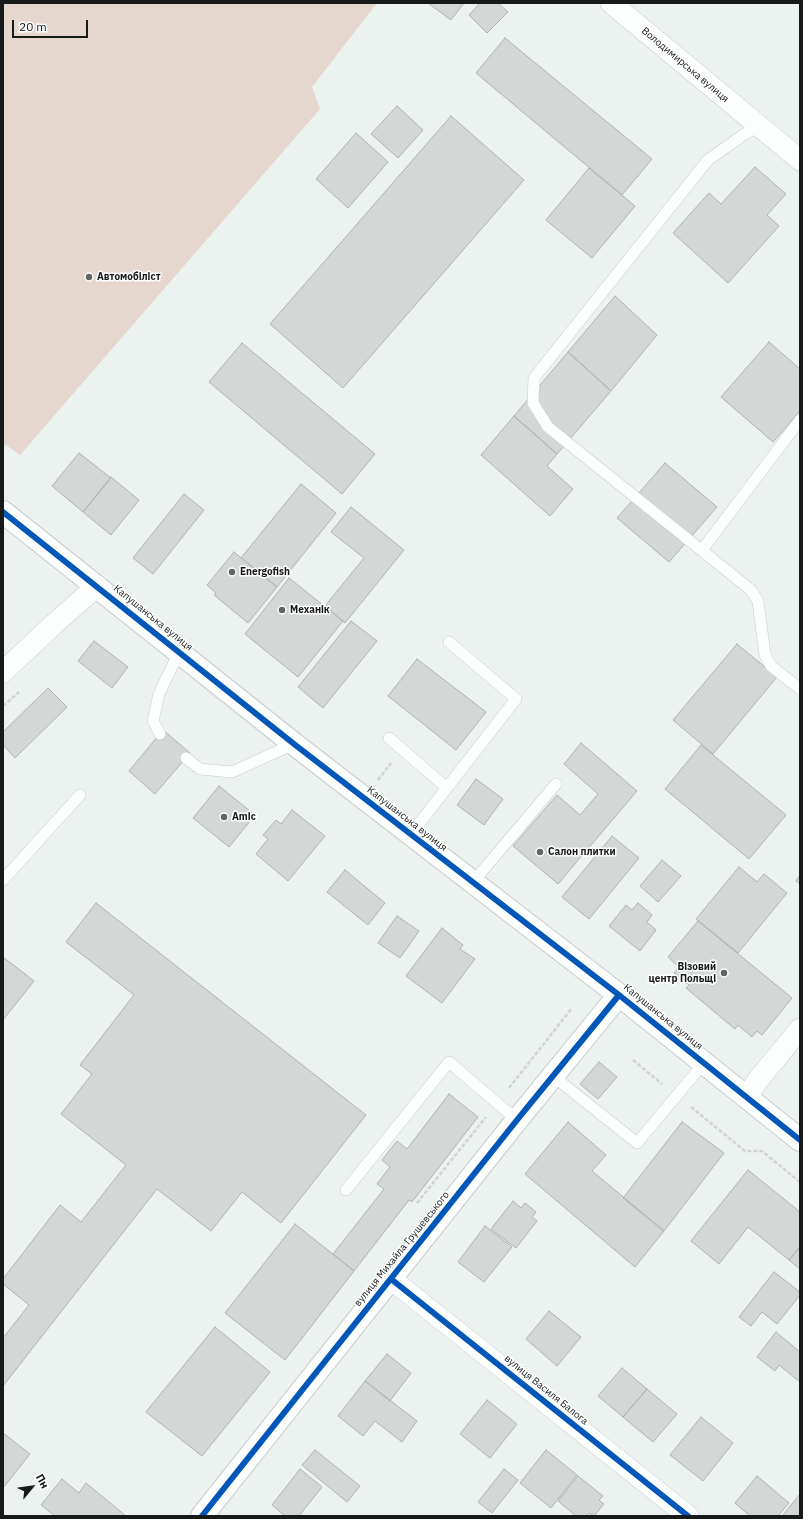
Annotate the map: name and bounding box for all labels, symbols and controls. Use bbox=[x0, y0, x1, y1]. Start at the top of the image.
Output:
scale bar bbox=[14, 12, 90, 38]
text: 20 m bbox=[19, 19, 47, 34]
street label: Володимирська вулиця bbox=[639, 25, 731, 105]
place label: Автомобіліст bbox=[97, 271, 161, 283]
marker: Автомобіліст bbox=[84, 272, 94, 282]
place label: Energofish bbox=[240, 566, 290, 578]
marker: Energofish bbox=[227, 567, 237, 577]
street label: Капушанська вулиця bbox=[111, 582, 195, 654]
place label: Механік bbox=[290, 604, 330, 616]
marker: Механік bbox=[277, 605, 287, 615]
street label: Капушанська вулиця bbox=[365, 784, 449, 854]
place label: Amic bbox=[232, 811, 256, 823]
marker: Amic bbox=[219, 812, 229, 822]
place label: Салон плитки bbox=[548, 846, 616, 858]
marker: Салон плитки bbox=[535, 847, 545, 857]
place label: Візовий центр Польщі bbox=[649, 961, 716, 984]
marker: Візовий центр Польщі bbox=[719, 968, 729, 978]
street label: Капушанська вулиця bbox=[621, 981, 705, 1053]
street label: вулиця Михайла Грушевського bbox=[352, 1189, 452, 1309]
street label: вулиця Василя Балога bbox=[502, 1353, 590, 1427]
north arrow bbox=[12, 1467, 52, 1507]
text: Пн bbox=[33, 1471, 52, 1491]

